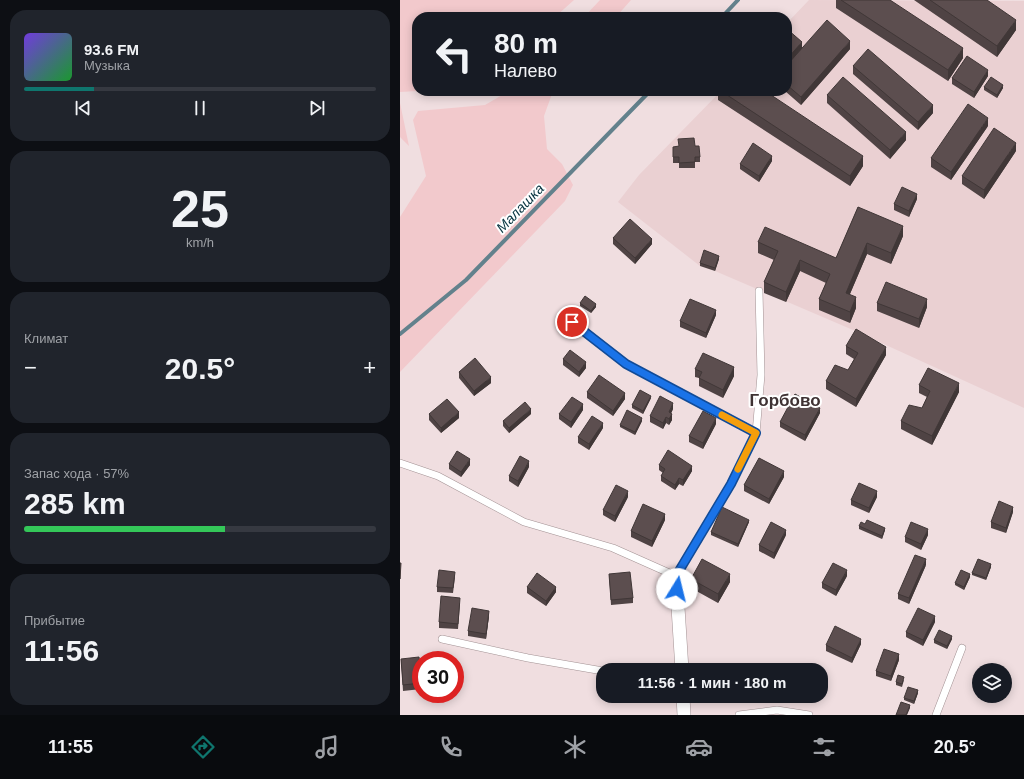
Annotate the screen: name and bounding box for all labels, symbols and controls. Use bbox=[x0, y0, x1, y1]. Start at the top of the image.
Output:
icon: left bbox=[428, 28, 480, 80]
text: 80 m bbox=[494, 28, 558, 59]
text: 93.6 FM bbox=[84, 41, 139, 58]
text: Музыка bbox=[84, 58, 130, 73]
text: Налево bbox=[494, 61, 557, 81]
icon: previous bbox=[72, 97, 94, 119]
icon: pause bbox=[189, 97, 211, 119]
icon: next bbox=[306, 97, 328, 119]
text: 25 bbox=[171, 180, 229, 238]
water label: Малашка bbox=[493, 180, 547, 236]
text: km/h bbox=[186, 235, 214, 250]
pin bbox=[555, 305, 589, 339]
icon: arrive bbox=[561, 311, 583, 333]
text: Климат bbox=[24, 331, 68, 346]
text: 20.5° bbox=[165, 352, 235, 385]
text: − bbox=[24, 355, 37, 380]
text: + bbox=[363, 355, 376, 380]
district label: Горбово bbox=[749, 391, 821, 410]
text: Запас хода · 57% bbox=[24, 466, 129, 481]
text: 285 km bbox=[24, 487, 126, 520]
position arrow bbox=[656, 568, 698, 610]
text: Прибытие bbox=[24, 613, 85, 628]
text: 11:56 bbox=[24, 634, 99, 667]
speed limit sign: 30 bbox=[412, 651, 464, 703]
map controls bbox=[972, 663, 1012, 703]
button: layers bbox=[972, 663, 1012, 703]
text: 11:56 · 1 мин · 180 m bbox=[638, 674, 786, 691]
icon: directions bbox=[189, 733, 217, 761]
icon: music bbox=[313, 733, 341, 761]
icon: phone bbox=[437, 733, 465, 761]
icon: climate bbox=[561, 733, 589, 761]
icon: car bbox=[685, 733, 713, 761]
icon: filters bbox=[810, 733, 838, 761]
text: 11:55 bbox=[48, 737, 93, 757]
text: 20.5° bbox=[934, 737, 976, 757]

